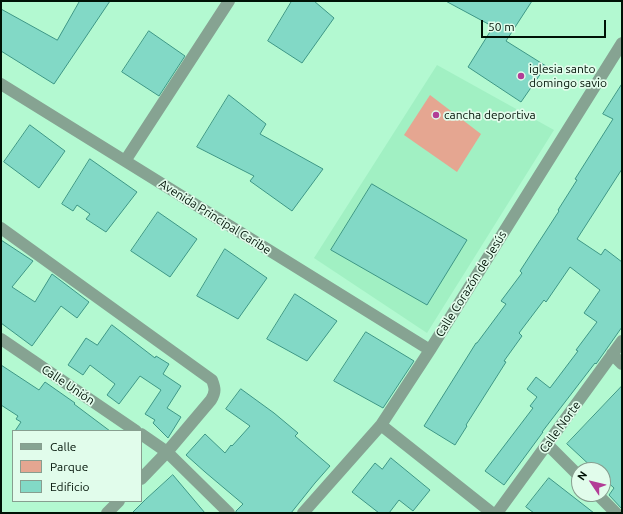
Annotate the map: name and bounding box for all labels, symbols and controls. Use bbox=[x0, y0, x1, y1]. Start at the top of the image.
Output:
scale bar bbox=[483, 12, 608, 38]
text: 50 m bbox=[488, 20, 515, 33]
place label: iglesia santo domingo savio bbox=[529, 62, 607, 90]
marker: iglesia santo domingo savio bbox=[516, 71, 526, 81]
place label: cancha deportiva bbox=[444, 108, 536, 122]
marker: cancha deportiva bbox=[431, 110, 441, 120]
street label: Avenida Principal Caribe bbox=[156, 177, 274, 257]
street label: Calle Corazón de Jesús bbox=[432, 228, 510, 340]
street label: Calle Unión bbox=[39, 362, 97, 408]
street label: Calle Norte bbox=[536, 398, 584, 456]
legend bbox=[12, 430, 142, 502]
text: Calle bbox=[50, 440, 76, 453]
text: Parque bbox=[50, 460, 88, 473]
north arrow bbox=[571, 462, 611, 502]
text: N bbox=[575, 469, 589, 482]
text: Edificio bbox=[50, 480, 90, 493]

